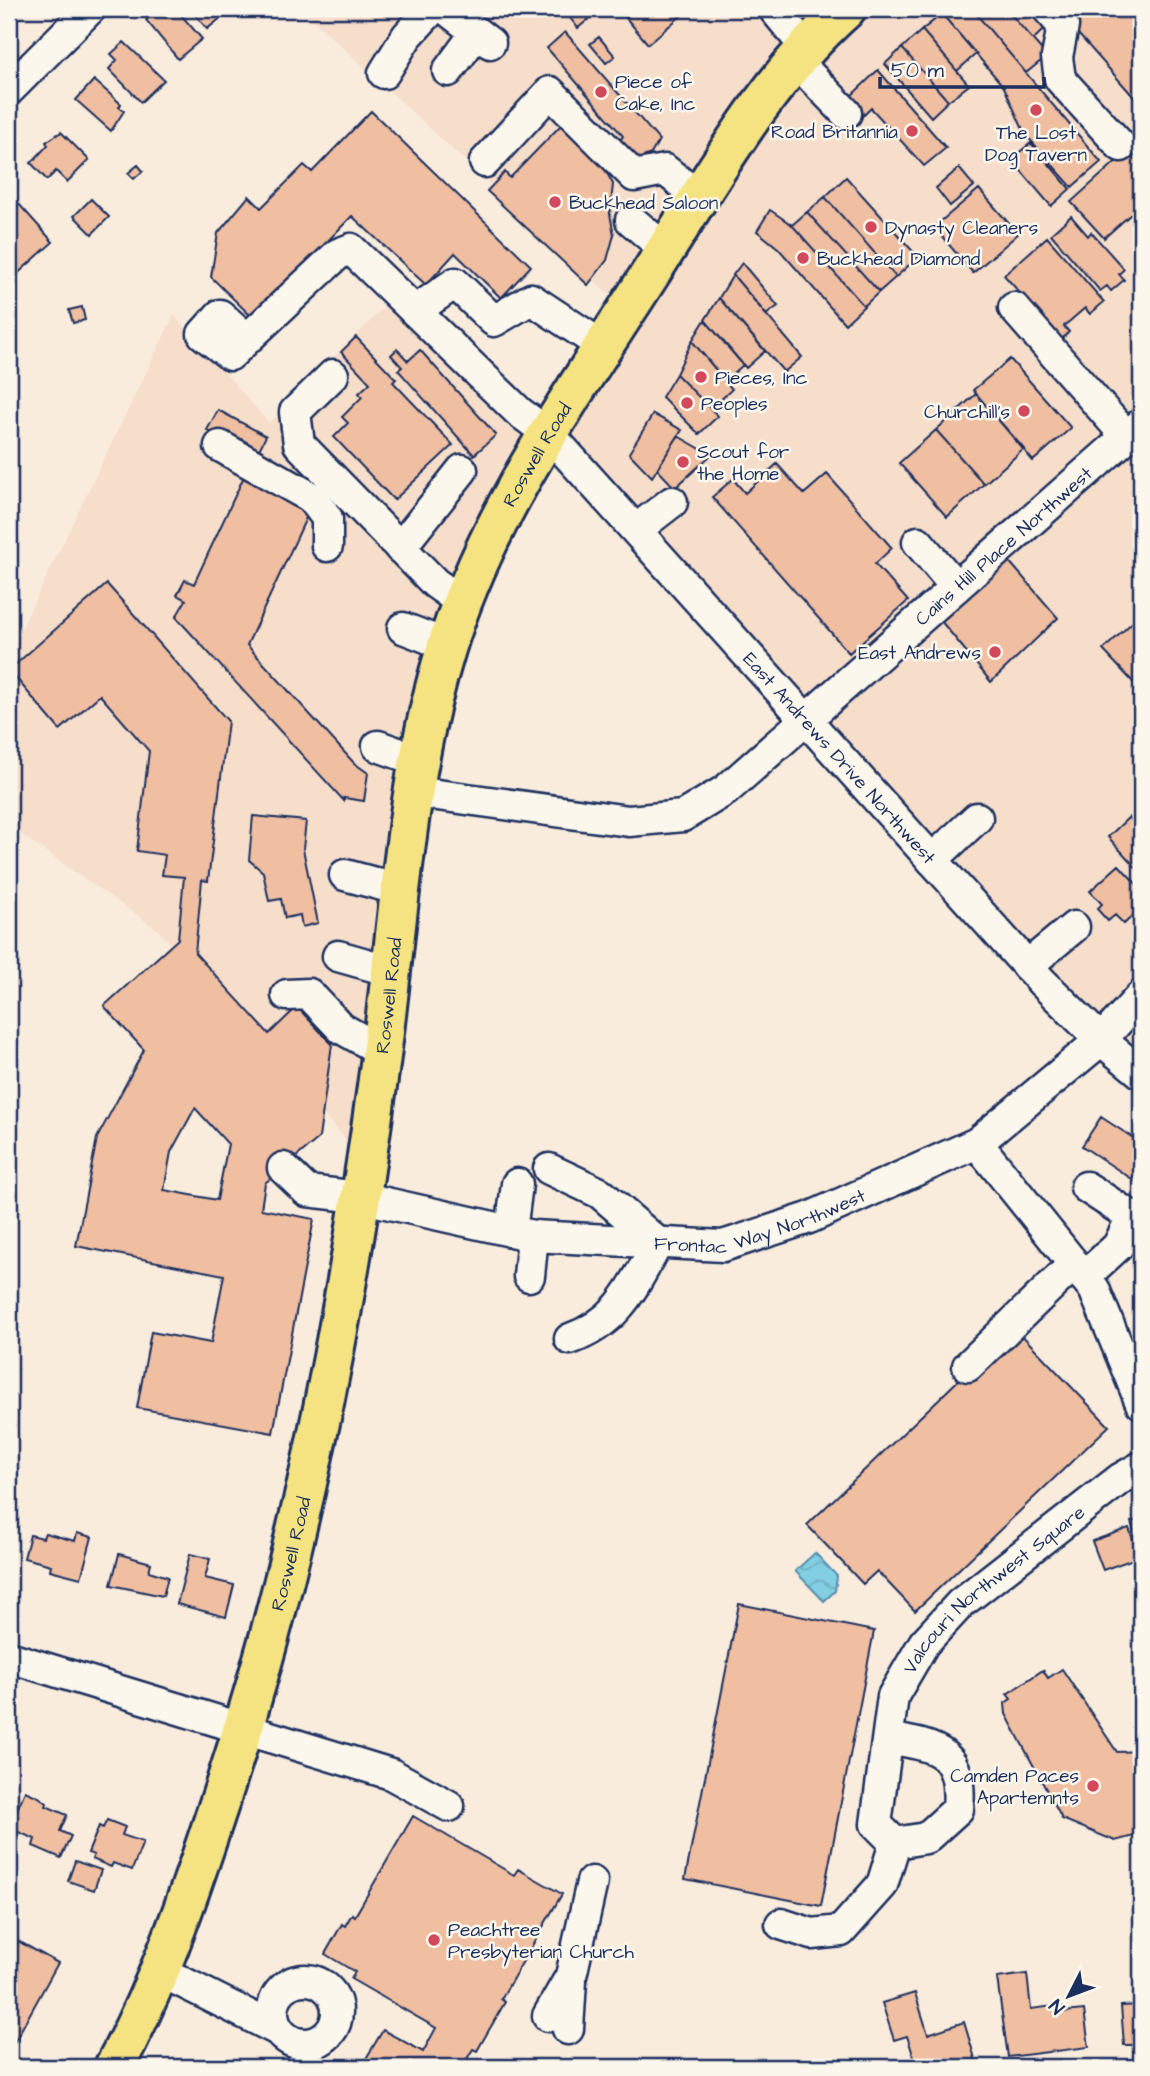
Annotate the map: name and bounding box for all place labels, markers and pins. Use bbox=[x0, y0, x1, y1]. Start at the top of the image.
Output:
place label: Piece of Cake, Inc bbox=[615, 69, 695, 118]
marker: Piece of Cake, Inc bbox=[593, 84, 609, 100]
marker: The Lost Dog Tavern bbox=[1028, 102, 1044, 118]
place label: Road Britannia bbox=[771, 119, 898, 146]
place label: The Lost Dog Tavern bbox=[985, 120, 1087, 170]
marker: Road Britannia bbox=[904, 123, 920, 139]
place label: Buckhead Saloon bbox=[569, 190, 718, 217]
marker: Buckhead Saloon bbox=[547, 194, 563, 210]
place label: Dynasty Cleaners bbox=[885, 215, 1038, 243]
marker: Dynasty Cleaners bbox=[863, 219, 879, 235]
place label: Buckhead Diamond bbox=[817, 246, 980, 273]
marker: Buckhead Diamond bbox=[795, 250, 811, 266]
place label: Pieces, Inc bbox=[715, 365, 808, 392]
marker: Pieces, Inc bbox=[693, 369, 709, 385]
place label: Peoples bbox=[701, 391, 767, 418]
marker: Peoples bbox=[679, 395, 695, 411]
place label: Churchill's bbox=[924, 399, 1010, 426]
marker: Churchill's bbox=[1016, 403, 1032, 419]
place label: Scout for the Home bbox=[697, 439, 790, 488]
marker: Scout for the Home bbox=[675, 454, 691, 470]
place label: East Andrews bbox=[858, 640, 981, 667]
marker: East Andrews bbox=[987, 644, 1003, 660]
place label: Camden Paces Apartemnts bbox=[950, 1763, 1079, 1812]
marker: Camden Paces Apartemnts bbox=[1085, 1778, 1101, 1794]
place label: Peachtree Presbyterian Church bbox=[448, 1917, 635, 1967]
marker: Peachtree Presbyterian Church bbox=[426, 1932, 442, 1948]

